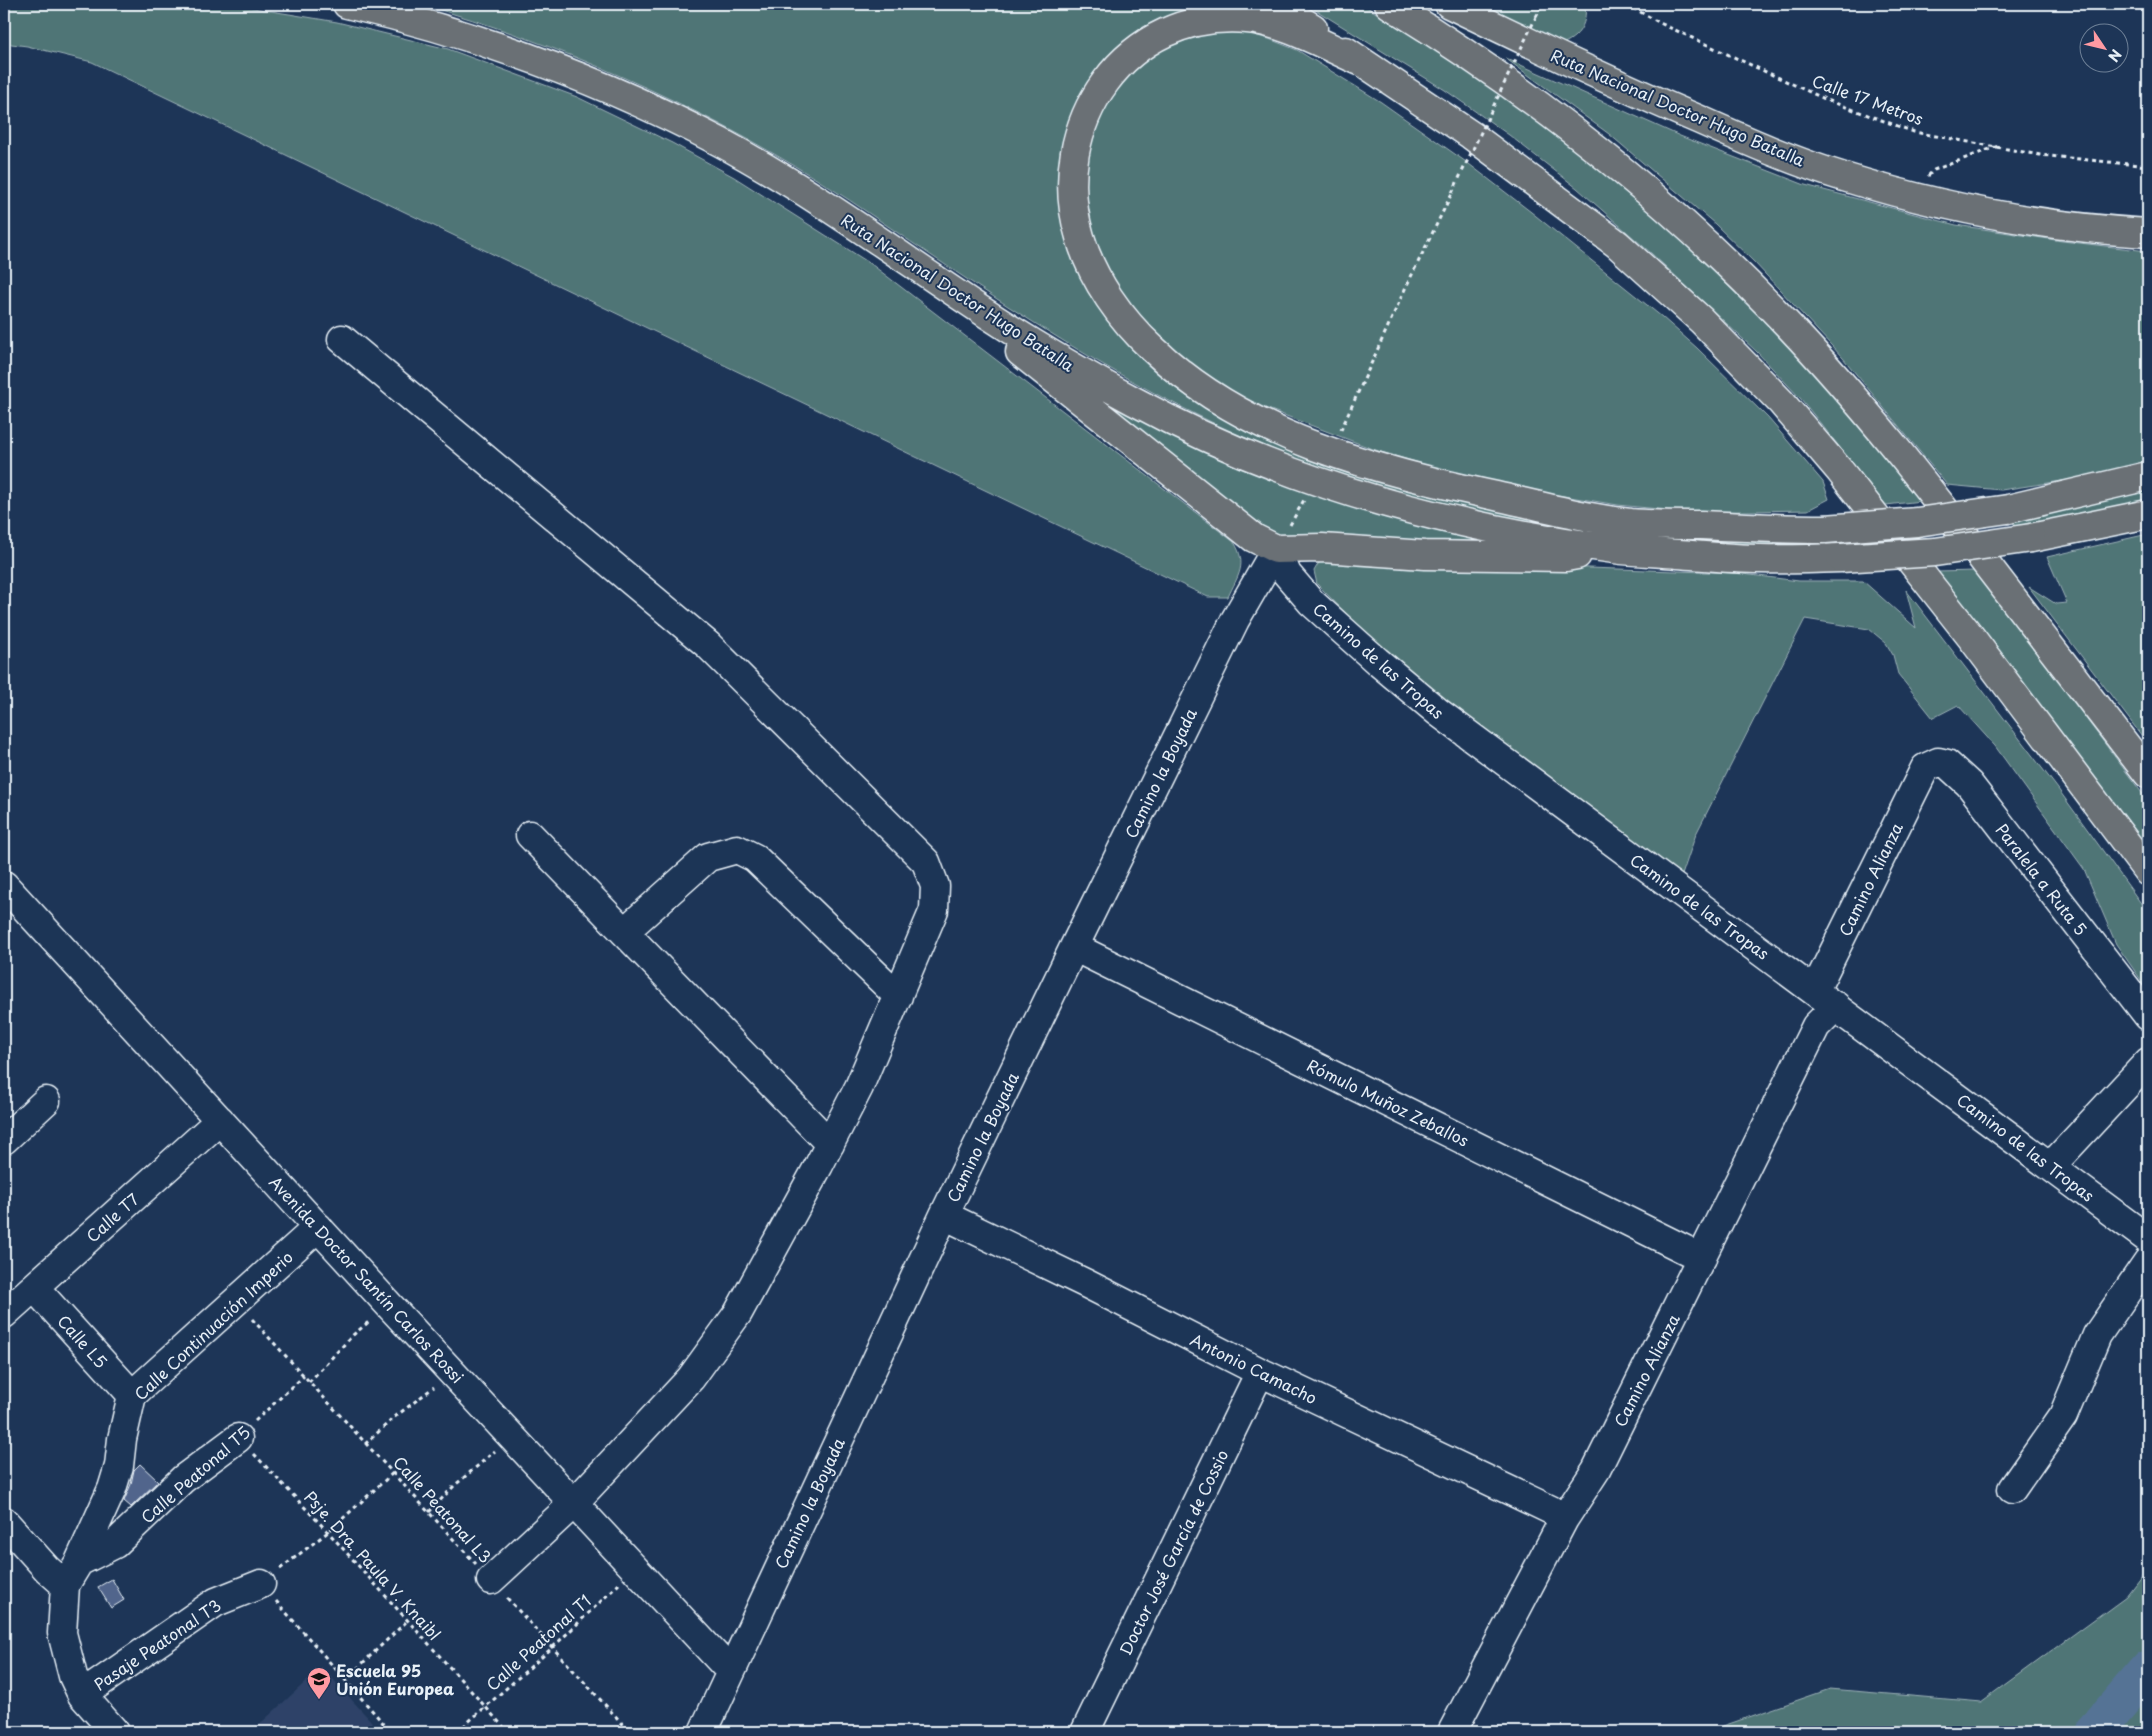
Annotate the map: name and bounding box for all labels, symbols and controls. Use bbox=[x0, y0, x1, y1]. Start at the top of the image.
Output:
north arrow bbox=[2080, 22, 2130, 72]
street label: Ruta Nacional Doctor Hugo Batalla bbox=[1547, 42, 1809, 172]
text: N bbox=[2103, 45, 2127, 66]
street label: Calle 17 Metros bbox=[1809, 68, 1927, 130]
street label: Ruta Nacional Doctor Hugo Batalla bbox=[837, 207, 1079, 377]
street label: Camino de las Tropas bbox=[1308, 596, 1450, 724]
street label: Camino la Boyada bbox=[1118, 704, 1202, 842]
street label: Camino Alianza bbox=[1832, 818, 1908, 940]
street label: Paralela a Ruta 5 bbox=[1991, 818, 2093, 940]
street label: Camino de las Tropas bbox=[1626, 847, 1774, 965]
street label: Rómulo Muñoz Zeballos bbox=[1303, 1052, 1473, 1152]
street label: Camino la Boyada bbox=[940, 1068, 1024, 1206]
street label: Camino de las Tropas bbox=[1952, 1087, 2100, 1207]
street label: Avenida Doctor Santín Carlos Rossi bbox=[264, 1170, 470, 1388]
street label: Calle T7 bbox=[80, 1187, 144, 1247]
street label: Calle Continuación Imperio bbox=[128, 1245, 298, 1405]
street label: Calle L5 bbox=[53, 1309, 113, 1373]
street label: Camino Alianza bbox=[1607, 1309, 1685, 1431]
street label: Antonio Camacho bbox=[1186, 1327, 1322, 1409]
street label: Calle Peatonal T5 bbox=[135, 1420, 255, 1528]
street label: Camino la Boyada bbox=[768, 1434, 850, 1572]
street label: Doctor José García de Cossio bbox=[1113, 1445, 1233, 1659]
street label: Calle Peatonal L3 bbox=[388, 1450, 498, 1568]
street label: Psje. Dra. Paula V. Knaibl bbox=[299, 1485, 447, 1645]
street label: Calle Peatonal T1 bbox=[480, 1588, 596, 1696]
street label: Pasaje Peatonal T3 bbox=[89, 1592, 225, 1696]
place label: Escuela 95 Unión Europea bbox=[336, 1658, 454, 1700]
school or university icon: Escuela 95 Unión Europea bbox=[306, 1666, 332, 1700]

